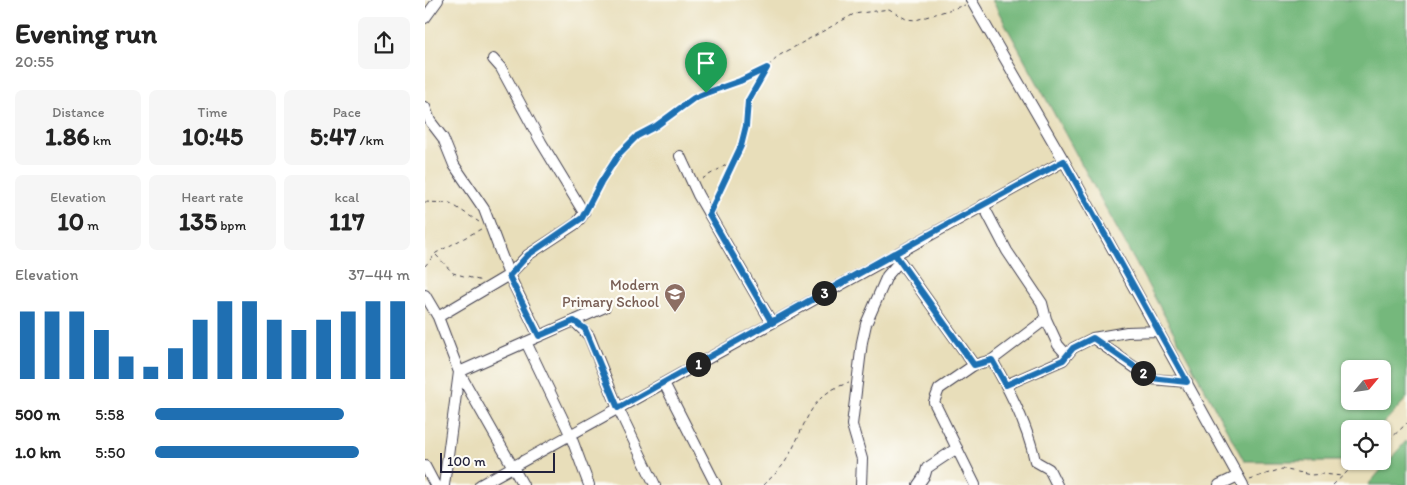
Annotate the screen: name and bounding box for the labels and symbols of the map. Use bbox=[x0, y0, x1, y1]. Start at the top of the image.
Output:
pin bbox=[685, 42, 727, 93]
place label: Modern Primary School bbox=[562, 276, 660, 311]
pin: 3 bbox=[811, 280, 837, 306]
school or university icon: Modern Primary School bbox=[663, 282, 687, 313]
pin: 1 bbox=[685, 352, 711, 376]
pin: 2 bbox=[1131, 360, 1155, 386]
north arrow bbox=[1341, 360, 1391, 410]
scale bar bbox=[440, 450, 555, 473]

